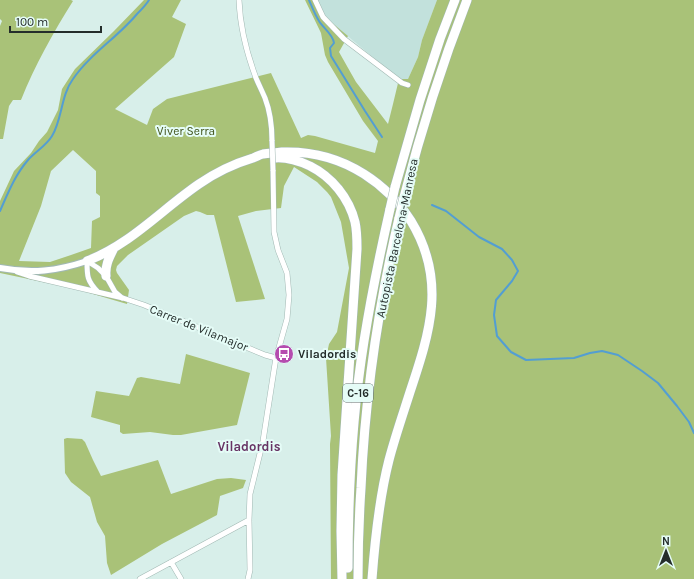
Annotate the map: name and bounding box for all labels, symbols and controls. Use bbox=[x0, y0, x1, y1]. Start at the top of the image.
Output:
scale bar bbox=[10, 8, 101, 34]
text: 100 m bbox=[16, 15, 48, 29]
park label: Viver Serra bbox=[157, 124, 215, 138]
street label: Autopista Barcelona-Manresa bbox=[373, 157, 421, 319]
street label: Carrer de Vilamajor bbox=[148, 302, 251, 354]
bus stop icon: Viladordis bbox=[273, 343, 295, 365]
place label: Viladordis bbox=[298, 347, 356, 361]
road number: C-16 bbox=[343, 384, 373, 402]
district label: Viladordis bbox=[217, 439, 281, 454]
north arrow bbox=[646, 531, 686, 571]
text: N bbox=[662, 535, 670, 548]

